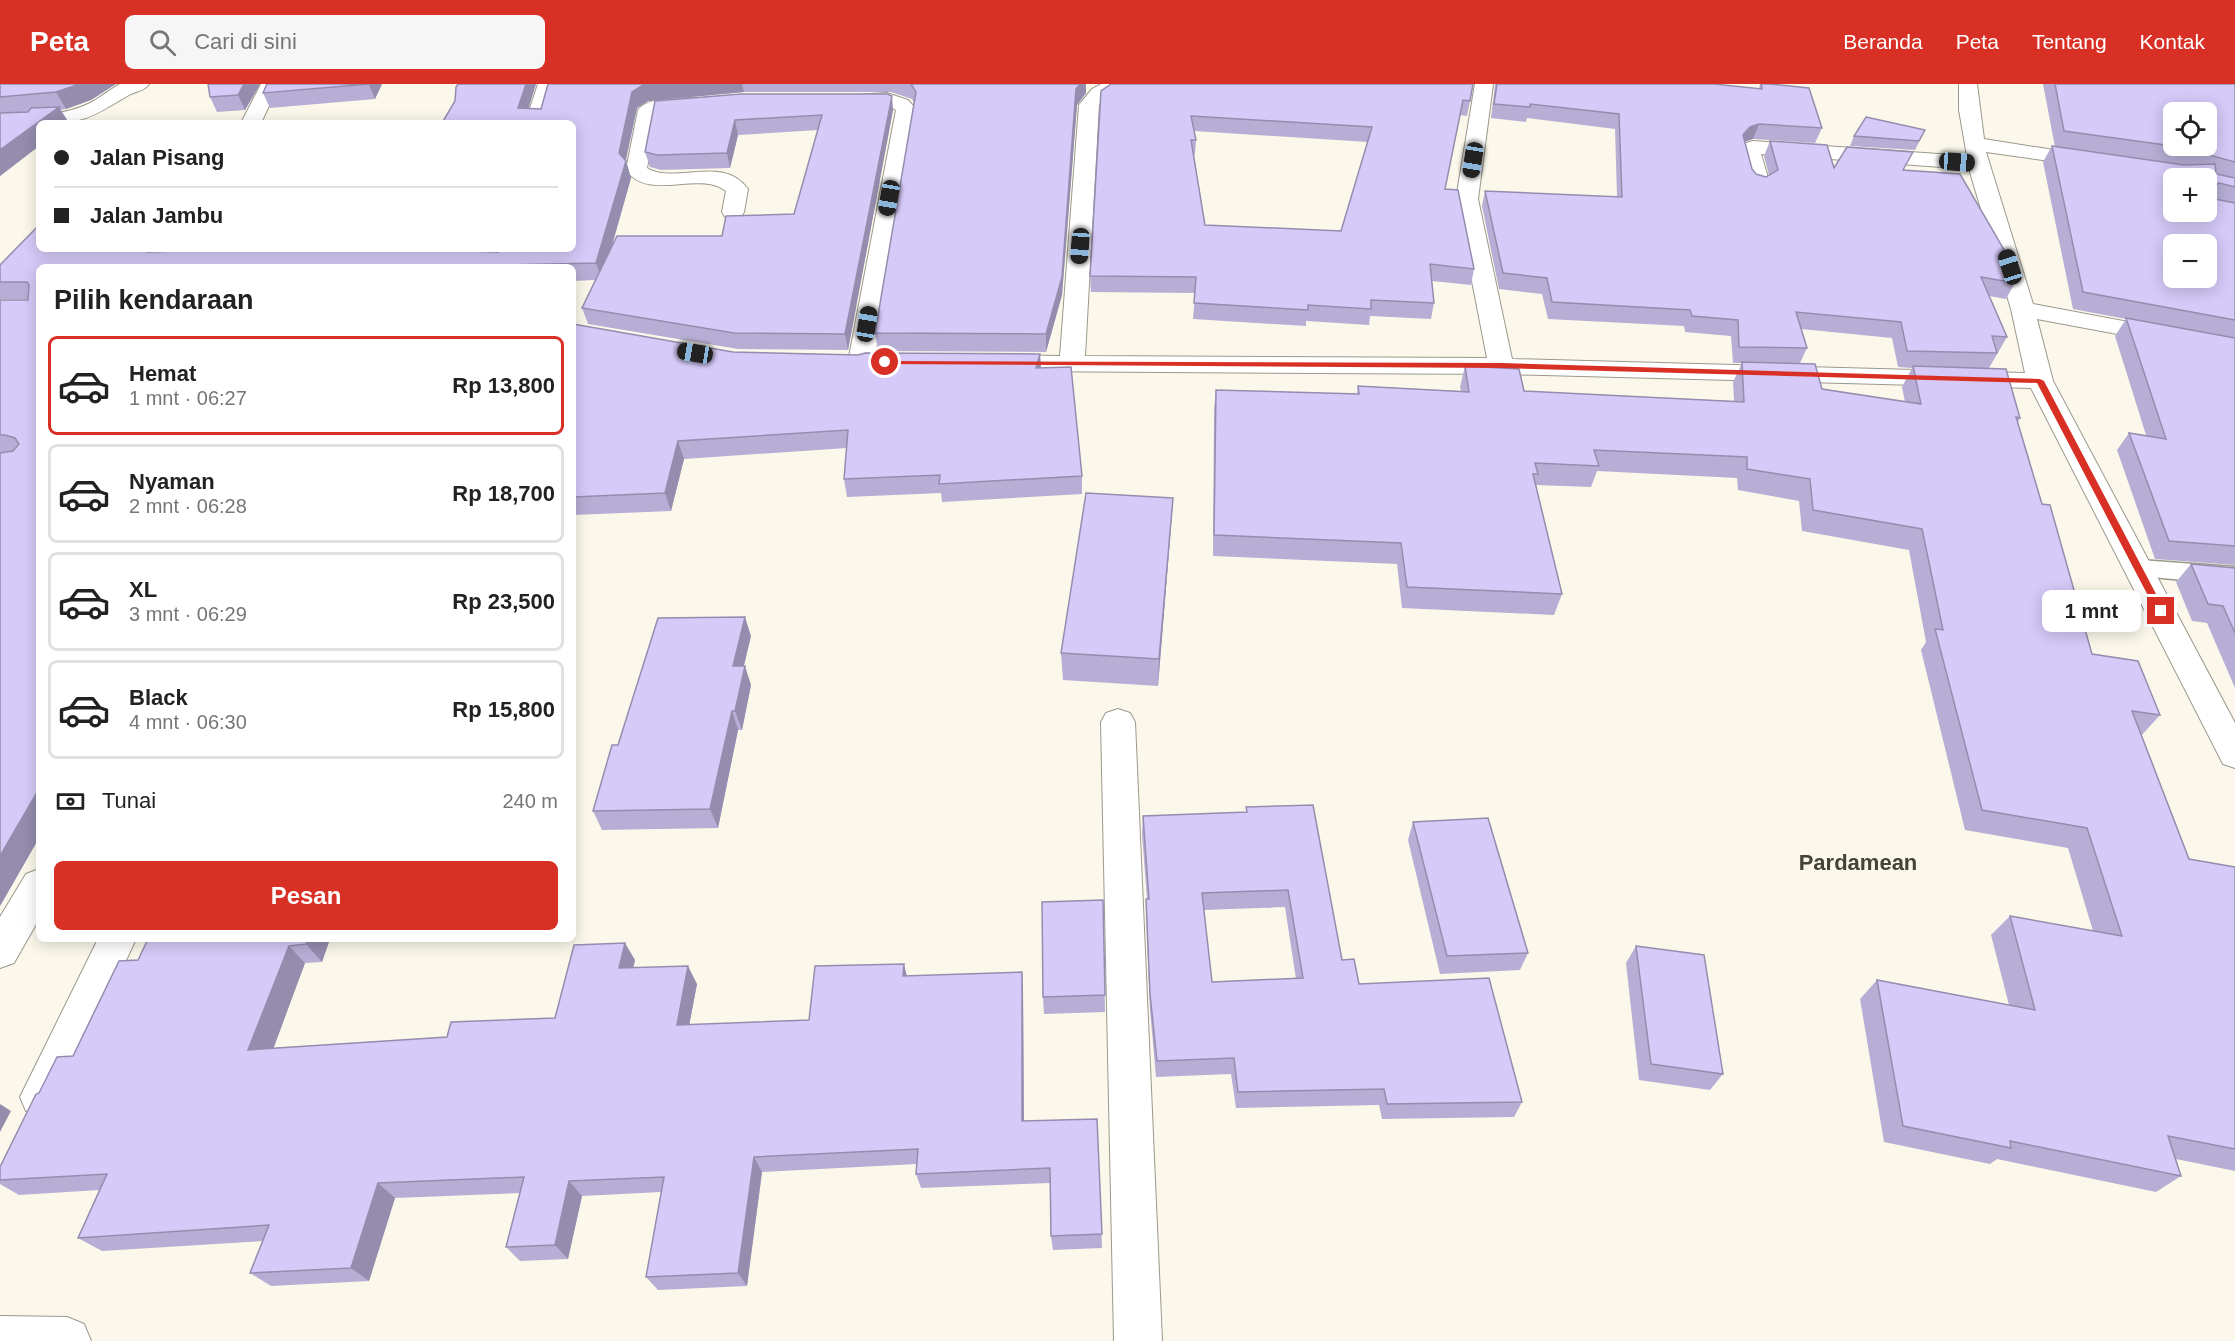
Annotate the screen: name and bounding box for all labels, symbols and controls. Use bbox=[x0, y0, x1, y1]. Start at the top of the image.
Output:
search box bbox=[125, 15, 545, 69]
text: Peta bbox=[30, 26, 89, 57]
icon: search bbox=[146, 26, 179, 59]
text: Cari di sini bbox=[194, 29, 297, 54]
text: Beranda bbox=[1843, 30, 1923, 53]
text: Peta bbox=[1956, 30, 1999, 53]
text: Tentang bbox=[2032, 30, 2107, 53]
text: Kontak bbox=[2140, 30, 2205, 53]
map controls bbox=[2163, 102, 2217, 288]
button: locate bbox=[2163, 102, 2217, 156]
car bbox=[1461, 141, 1485, 179]
text: Jalan Pisang bbox=[90, 145, 225, 170]
car bbox=[1938, 152, 1976, 172]
button: + bbox=[2163, 168, 2217, 222]
car bbox=[877, 179, 901, 217]
text: Jalan Jambu bbox=[90, 203, 223, 228]
car bbox=[1070, 227, 1090, 265]
button: − bbox=[2163, 234, 2217, 288]
car bbox=[1996, 247, 2024, 287]
text: Pilih kendaraan bbox=[54, 285, 254, 315]
car bbox=[855, 305, 879, 343]
car bbox=[676, 341, 714, 365]
route start bbox=[871, 348, 898, 375]
icon: car bbox=[57, 359, 111, 413]
text: Hemat bbox=[129, 361, 196, 386]
text: Rp 13,800 bbox=[452, 373, 555, 398]
text: 1 mnt · 06:27 bbox=[129, 387, 247, 409]
icon: car bbox=[57, 467, 111, 521]
text: Nyaman bbox=[129, 469, 215, 494]
text: Rp 18,700 bbox=[452, 481, 555, 506]
text: 2 mnt · 06:28 bbox=[129, 495, 247, 517]
icon: car bbox=[57, 575, 111, 629]
text: XL bbox=[129, 577, 157, 602]
text: Rp 23,500 bbox=[452, 589, 555, 614]
callout: 1 mnt bbox=[2041, 590, 2140, 632]
route end bbox=[2147, 597, 2174, 624]
text: 1 mnt bbox=[2065, 600, 2118, 622]
text: 3 mnt · 06:29 bbox=[129, 603, 247, 625]
icon: car bbox=[57, 683, 111, 737]
text: Black bbox=[129, 685, 188, 710]
text: Rp 15,800 bbox=[452, 697, 555, 722]
text: 4 mnt · 06:30 bbox=[129, 711, 247, 733]
icon: cash bbox=[54, 785, 87, 818]
text: Tunai bbox=[102, 788, 156, 813]
text: 240 m bbox=[502, 790, 558, 812]
district label: Pardamean bbox=[1799, 850, 1917, 875]
button: Pesan bbox=[54, 861, 558, 930]

